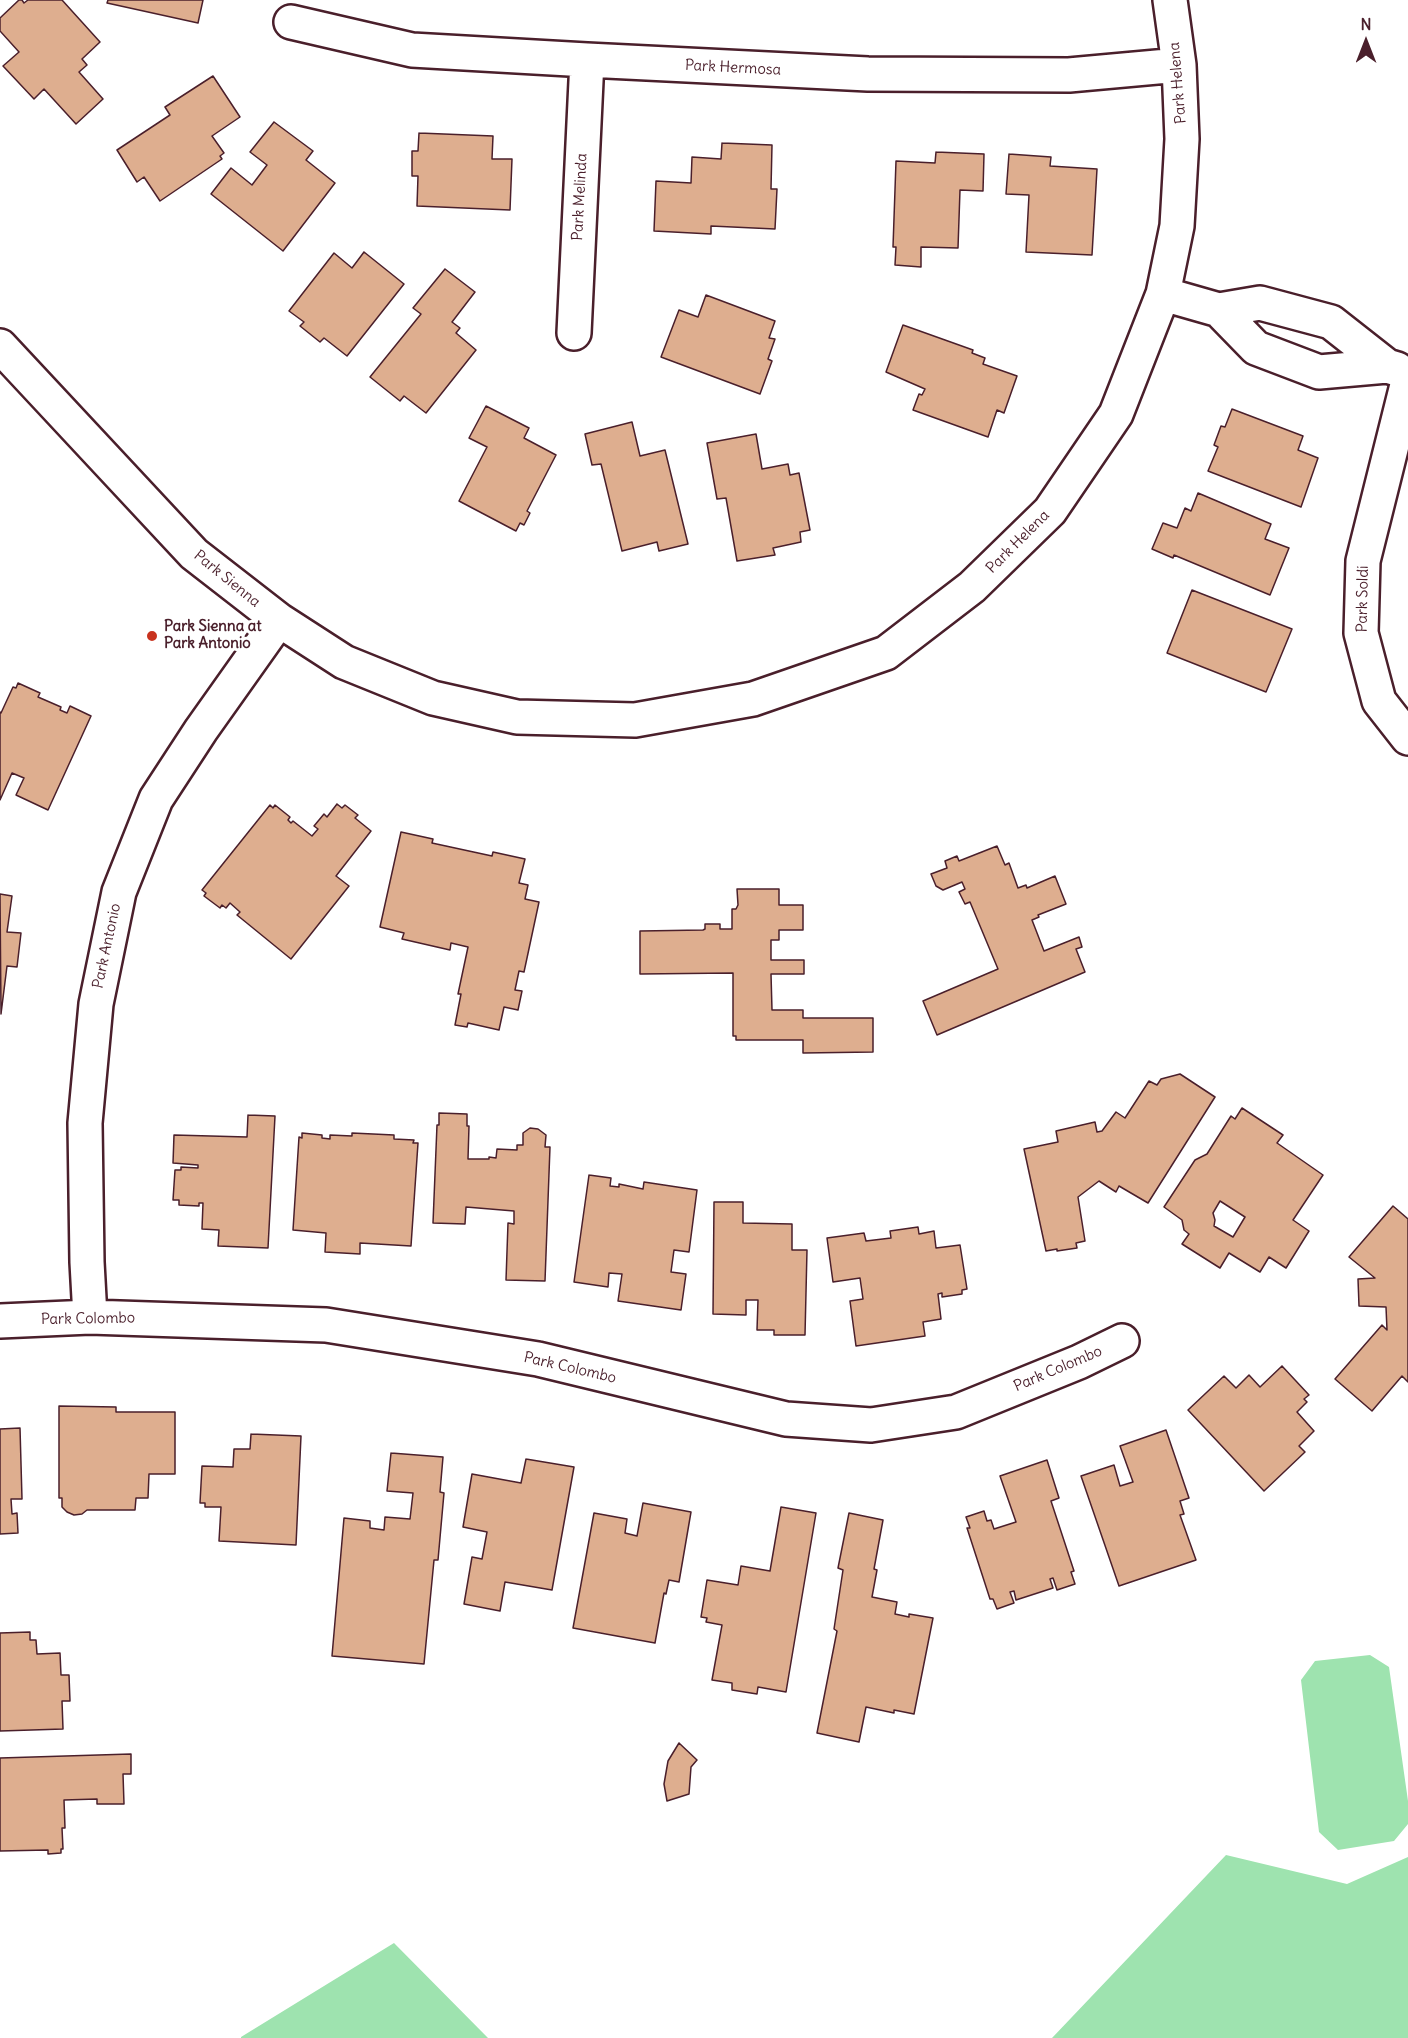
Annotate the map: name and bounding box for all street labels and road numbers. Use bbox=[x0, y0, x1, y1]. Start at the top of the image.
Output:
street label: Park Helena bbox=[1165, 41, 1191, 125]
street label: Park Hermosa bbox=[684, 56, 782, 80]
street label: Park Melinda bbox=[569, 153, 591, 241]
street label: Park Helena bbox=[983, 507, 1053, 577]
street label: Park Sienna bbox=[190, 547, 264, 611]
street label: Park Soldi bbox=[1353, 565, 1373, 633]
street label: Park Antonio bbox=[89, 902, 125, 990]
street label: Park Colombo bbox=[41, 1309, 135, 1329]
street label: Park Colombo bbox=[1011, 1342, 1105, 1396]
street label: Park Colombo bbox=[522, 1349, 618, 1387]

